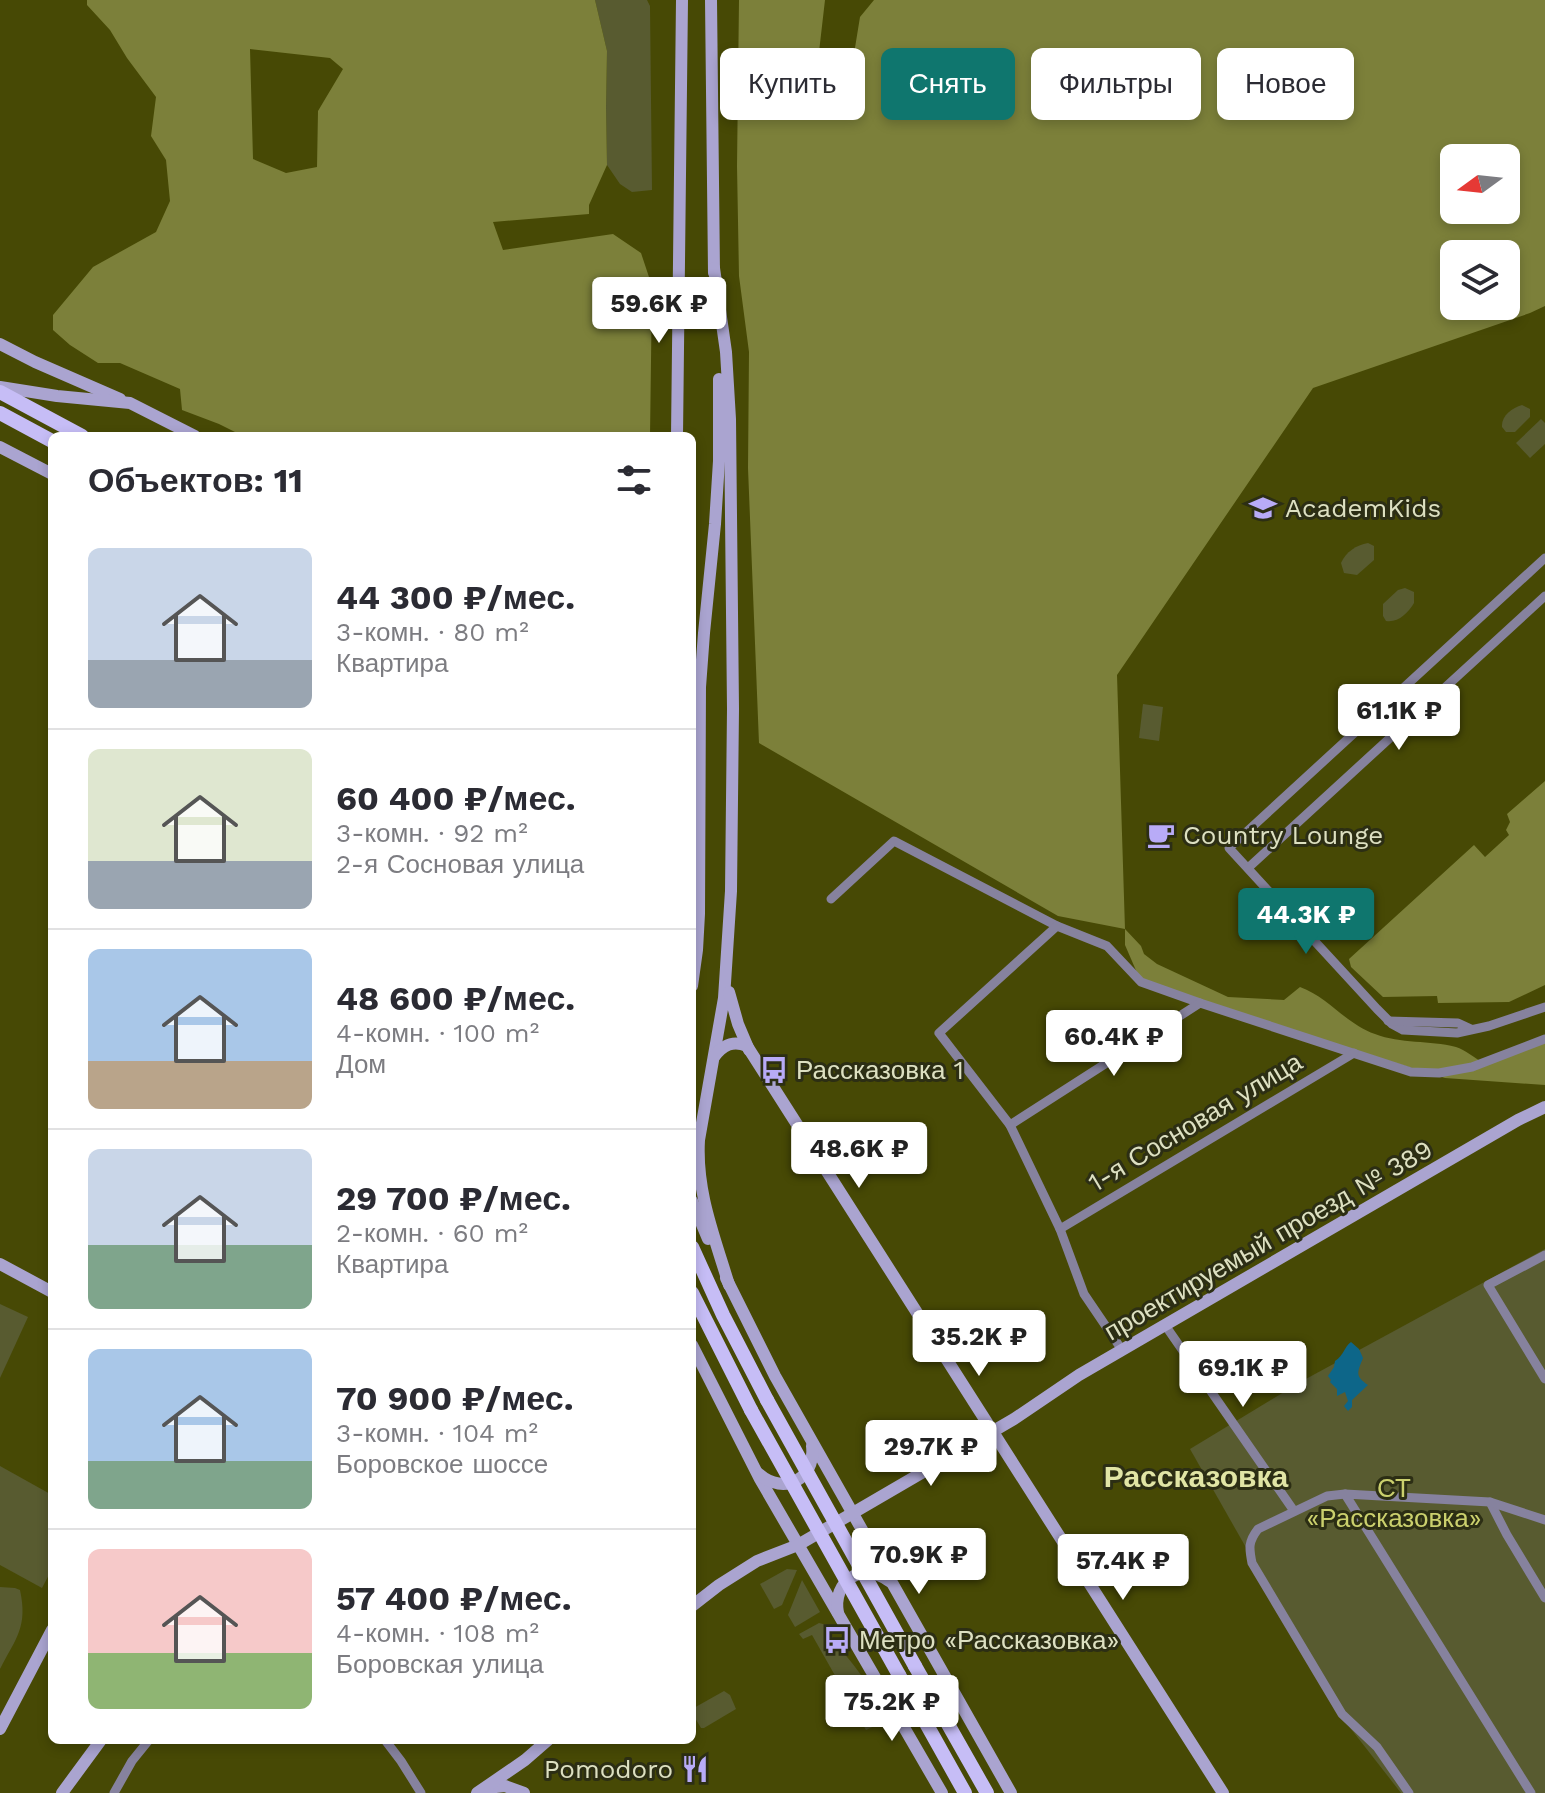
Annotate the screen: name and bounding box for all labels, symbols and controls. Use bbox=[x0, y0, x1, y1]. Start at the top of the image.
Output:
chip: Купить bbox=[720, 48, 865, 120]
chip: Снять bbox=[881, 48, 1015, 120]
chip: Фильтры bbox=[1031, 48, 1201, 120]
chip: Новое bbox=[1217, 48, 1354, 120]
north arrow bbox=[1440, 144, 1520, 224]
map controls bbox=[1440, 144, 1520, 320]
button: layers bbox=[1440, 240, 1520, 320]
pin: 59.6K ₽ bbox=[585, 277, 733, 345]
text: 59.6K ₽ bbox=[610, 288, 708, 318]
icon: filters bbox=[612, 458, 656, 502]
text: Объектов: 11 bbox=[88, 460, 303, 500]
school or university icon: AcademKids bbox=[1248, 493, 1278, 523]
place label: AcademKids bbox=[1285, 493, 1441, 523]
text: 44 300 ₽/мес. bbox=[336, 577, 575, 617]
icon: home bbox=[152, 580, 248, 676]
text: 3-комн. · 80 m² bbox=[336, 617, 529, 647]
text: Квартира bbox=[336, 648, 448, 678]
pin: 61.1K ₽ bbox=[1325, 684, 1473, 752]
text: 61.1K ₽ bbox=[1356, 695, 1442, 725]
text: 60 400 ₽/мес. bbox=[336, 778, 576, 818]
icon: home bbox=[152, 781, 248, 877]
text: 3-комн. · 92 m² bbox=[336, 818, 528, 848]
cafe icon: Country Lounge bbox=[1146, 820, 1176, 850]
place label: Country Lounge bbox=[1183, 820, 1383, 850]
text: 2-я Сосновая улица bbox=[336, 849, 584, 879]
pin: 44.3K ₽ bbox=[1232, 888, 1380, 956]
text: 44.3K ₽ bbox=[1256, 899, 1356, 929]
text: 48 600 ₽/мес. bbox=[336, 978, 575, 1018]
icon: home bbox=[152, 981, 248, 1077]
pin: 60.4K ₽ bbox=[1040, 1010, 1188, 1078]
text: 4-комн. · 100 m² bbox=[336, 1018, 539, 1048]
text: 60.4K ₽ bbox=[1064, 1021, 1164, 1051]
street label: 1-я Сосновая улица bbox=[1083, 1046, 1308, 1198]
text: Дом bbox=[336, 1049, 386, 1079]
bus stop icon: Рассказовка 1 bbox=[759, 1055, 789, 1085]
place label: Рассказовка 1 bbox=[796, 1055, 964, 1085]
pin: 48.6K ₽ bbox=[785, 1122, 933, 1190]
text: 48.6K ₽ bbox=[809, 1133, 909, 1163]
street label: проектируемый проезд № 389 bbox=[1099, 1134, 1437, 1346]
text: 29 700 ₽/мес. bbox=[336, 1178, 571, 1218]
icon: home bbox=[152, 1181, 248, 1277]
text: 2-комн. · 60 m² bbox=[336, 1218, 528, 1248]
text: Квартира bbox=[336, 1249, 448, 1279]
pin: 35.2K ₽ bbox=[905, 1310, 1053, 1378]
text: 35.2K ₽ bbox=[931, 1321, 1027, 1351]
pin: 69.1K ₽ bbox=[1169, 1341, 1317, 1409]
text: 69.1K ₽ bbox=[1197, 1352, 1289, 1382]
text: 70 900 ₽/мес. bbox=[336, 1378, 574, 1418]
icon: home bbox=[152, 1381, 248, 1477]
text: 3-комн. · 104 m² bbox=[336, 1418, 538, 1448]
pin: 29.7K ₽ bbox=[857, 1420, 1005, 1488]
text: 29.7K ₽ bbox=[884, 1431, 979, 1461]
text: Боровское шоссе bbox=[336, 1449, 548, 1479]
district label: Рассказовка bbox=[1104, 1459, 1288, 1494]
park label: СТ «Рассказовка» bbox=[1307, 1473, 1482, 1533]
pin: 70.9K ₽ bbox=[845, 1528, 993, 1596]
pin: 57.4K ₽ bbox=[1049, 1534, 1197, 1602]
text: 70.9K ₽ bbox=[870, 1539, 968, 1569]
text: 57.4K ₽ bbox=[1076, 1545, 1170, 1575]
text: 57 400 ₽/мес. bbox=[336, 1578, 572, 1618]
icon: home bbox=[152, 1581, 248, 1677]
text: 4-комн. · 108 m² bbox=[336, 1618, 539, 1648]
bus stop icon: Метро «Рассказовка» bbox=[822, 1625, 852, 1655]
place label: Метро «Рассказовка» bbox=[859, 1625, 1119, 1655]
text: Боровская улица bbox=[336, 1649, 544, 1679]
pin: 75.2K ₽ bbox=[818, 1675, 966, 1743]
text: 75.2K ₽ bbox=[844, 1686, 940, 1716]
place label: Pomodoro bbox=[544, 1754, 673, 1784]
restaurant icon: Pomodoro bbox=[680, 1754, 710, 1784]

